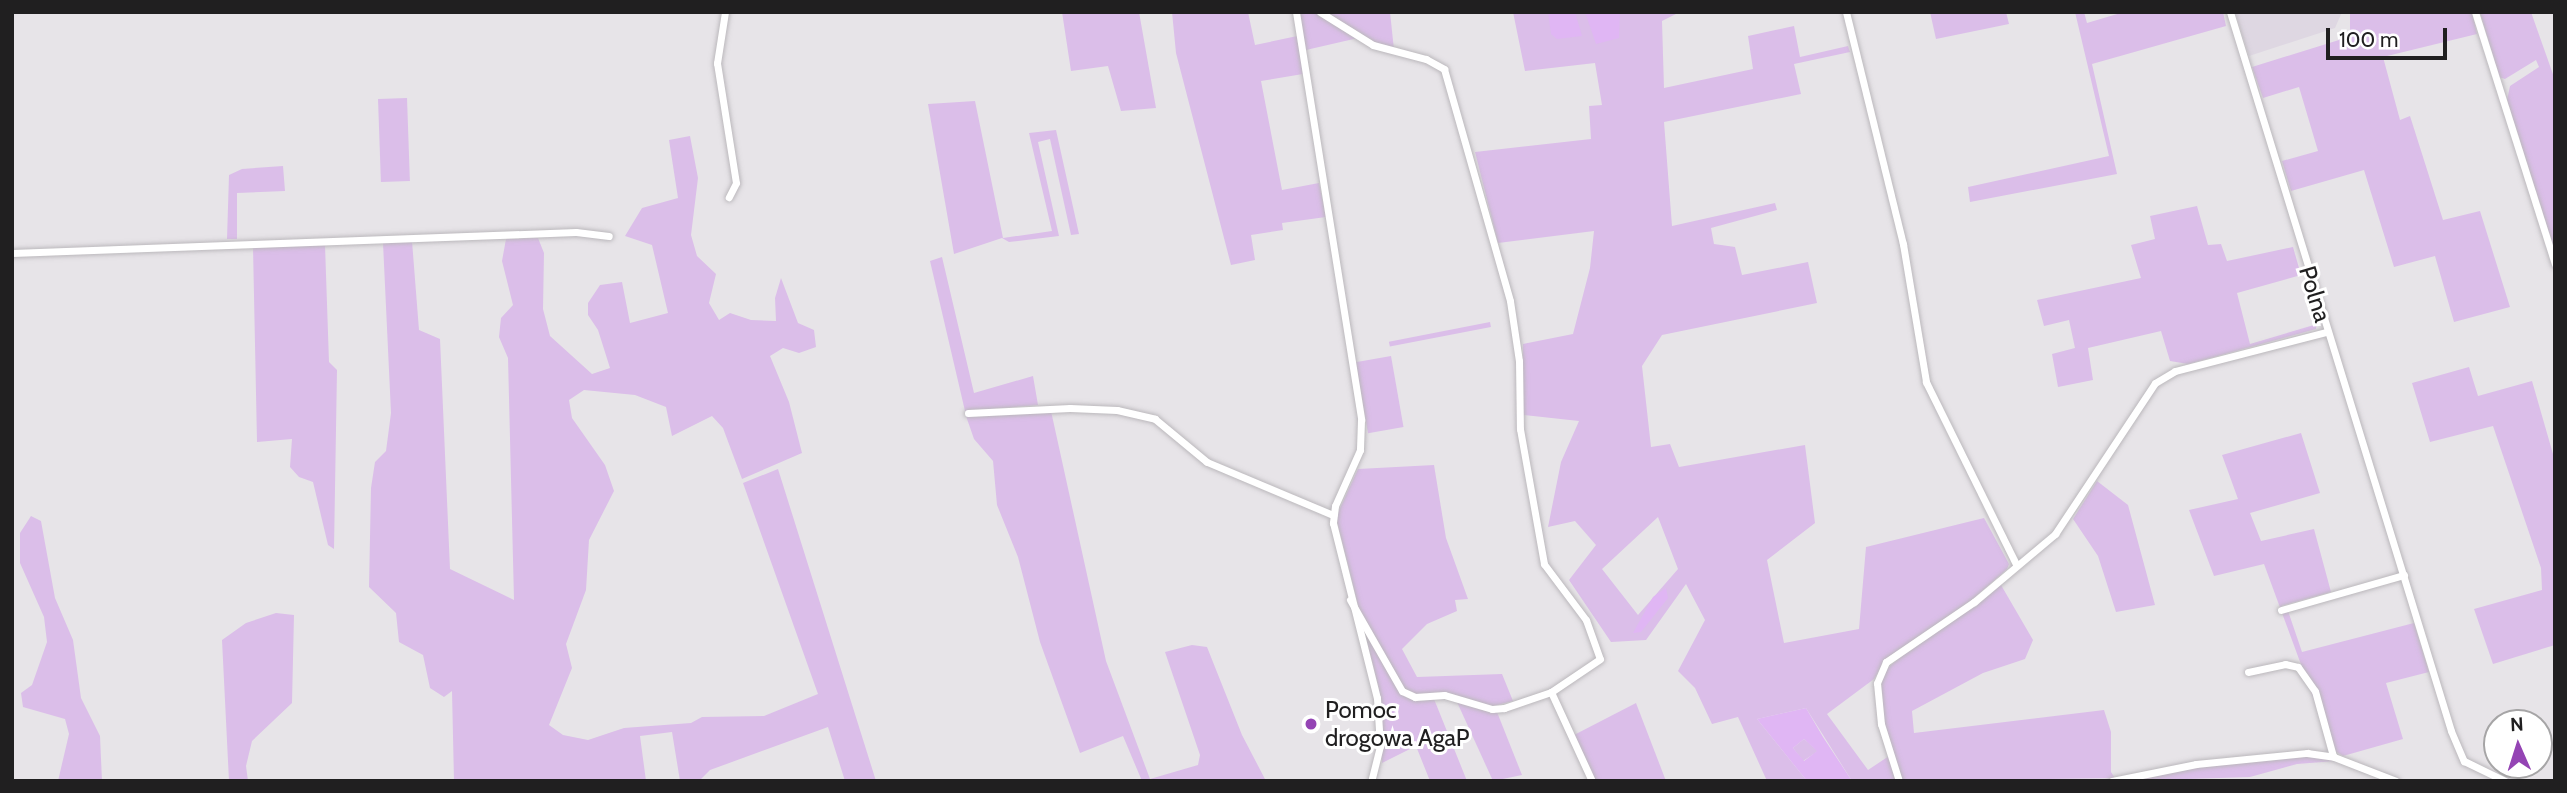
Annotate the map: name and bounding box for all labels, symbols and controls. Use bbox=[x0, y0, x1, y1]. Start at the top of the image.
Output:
scale bar bbox=[2329, 14, 2450, 58]
text: 100 m bbox=[2339, 27, 2398, 52]
street label: Polna bbox=[2293, 262, 2337, 326]
place label: Pomoc drogowa AgaP bbox=[1325, 696, 1469, 752]
north arrow bbox=[2483, 709, 2553, 779]
text: N bbox=[2510, 713, 2524, 736]
marker: Pomoc drogowa AgaP bbox=[1303, 716, 1319, 732]

